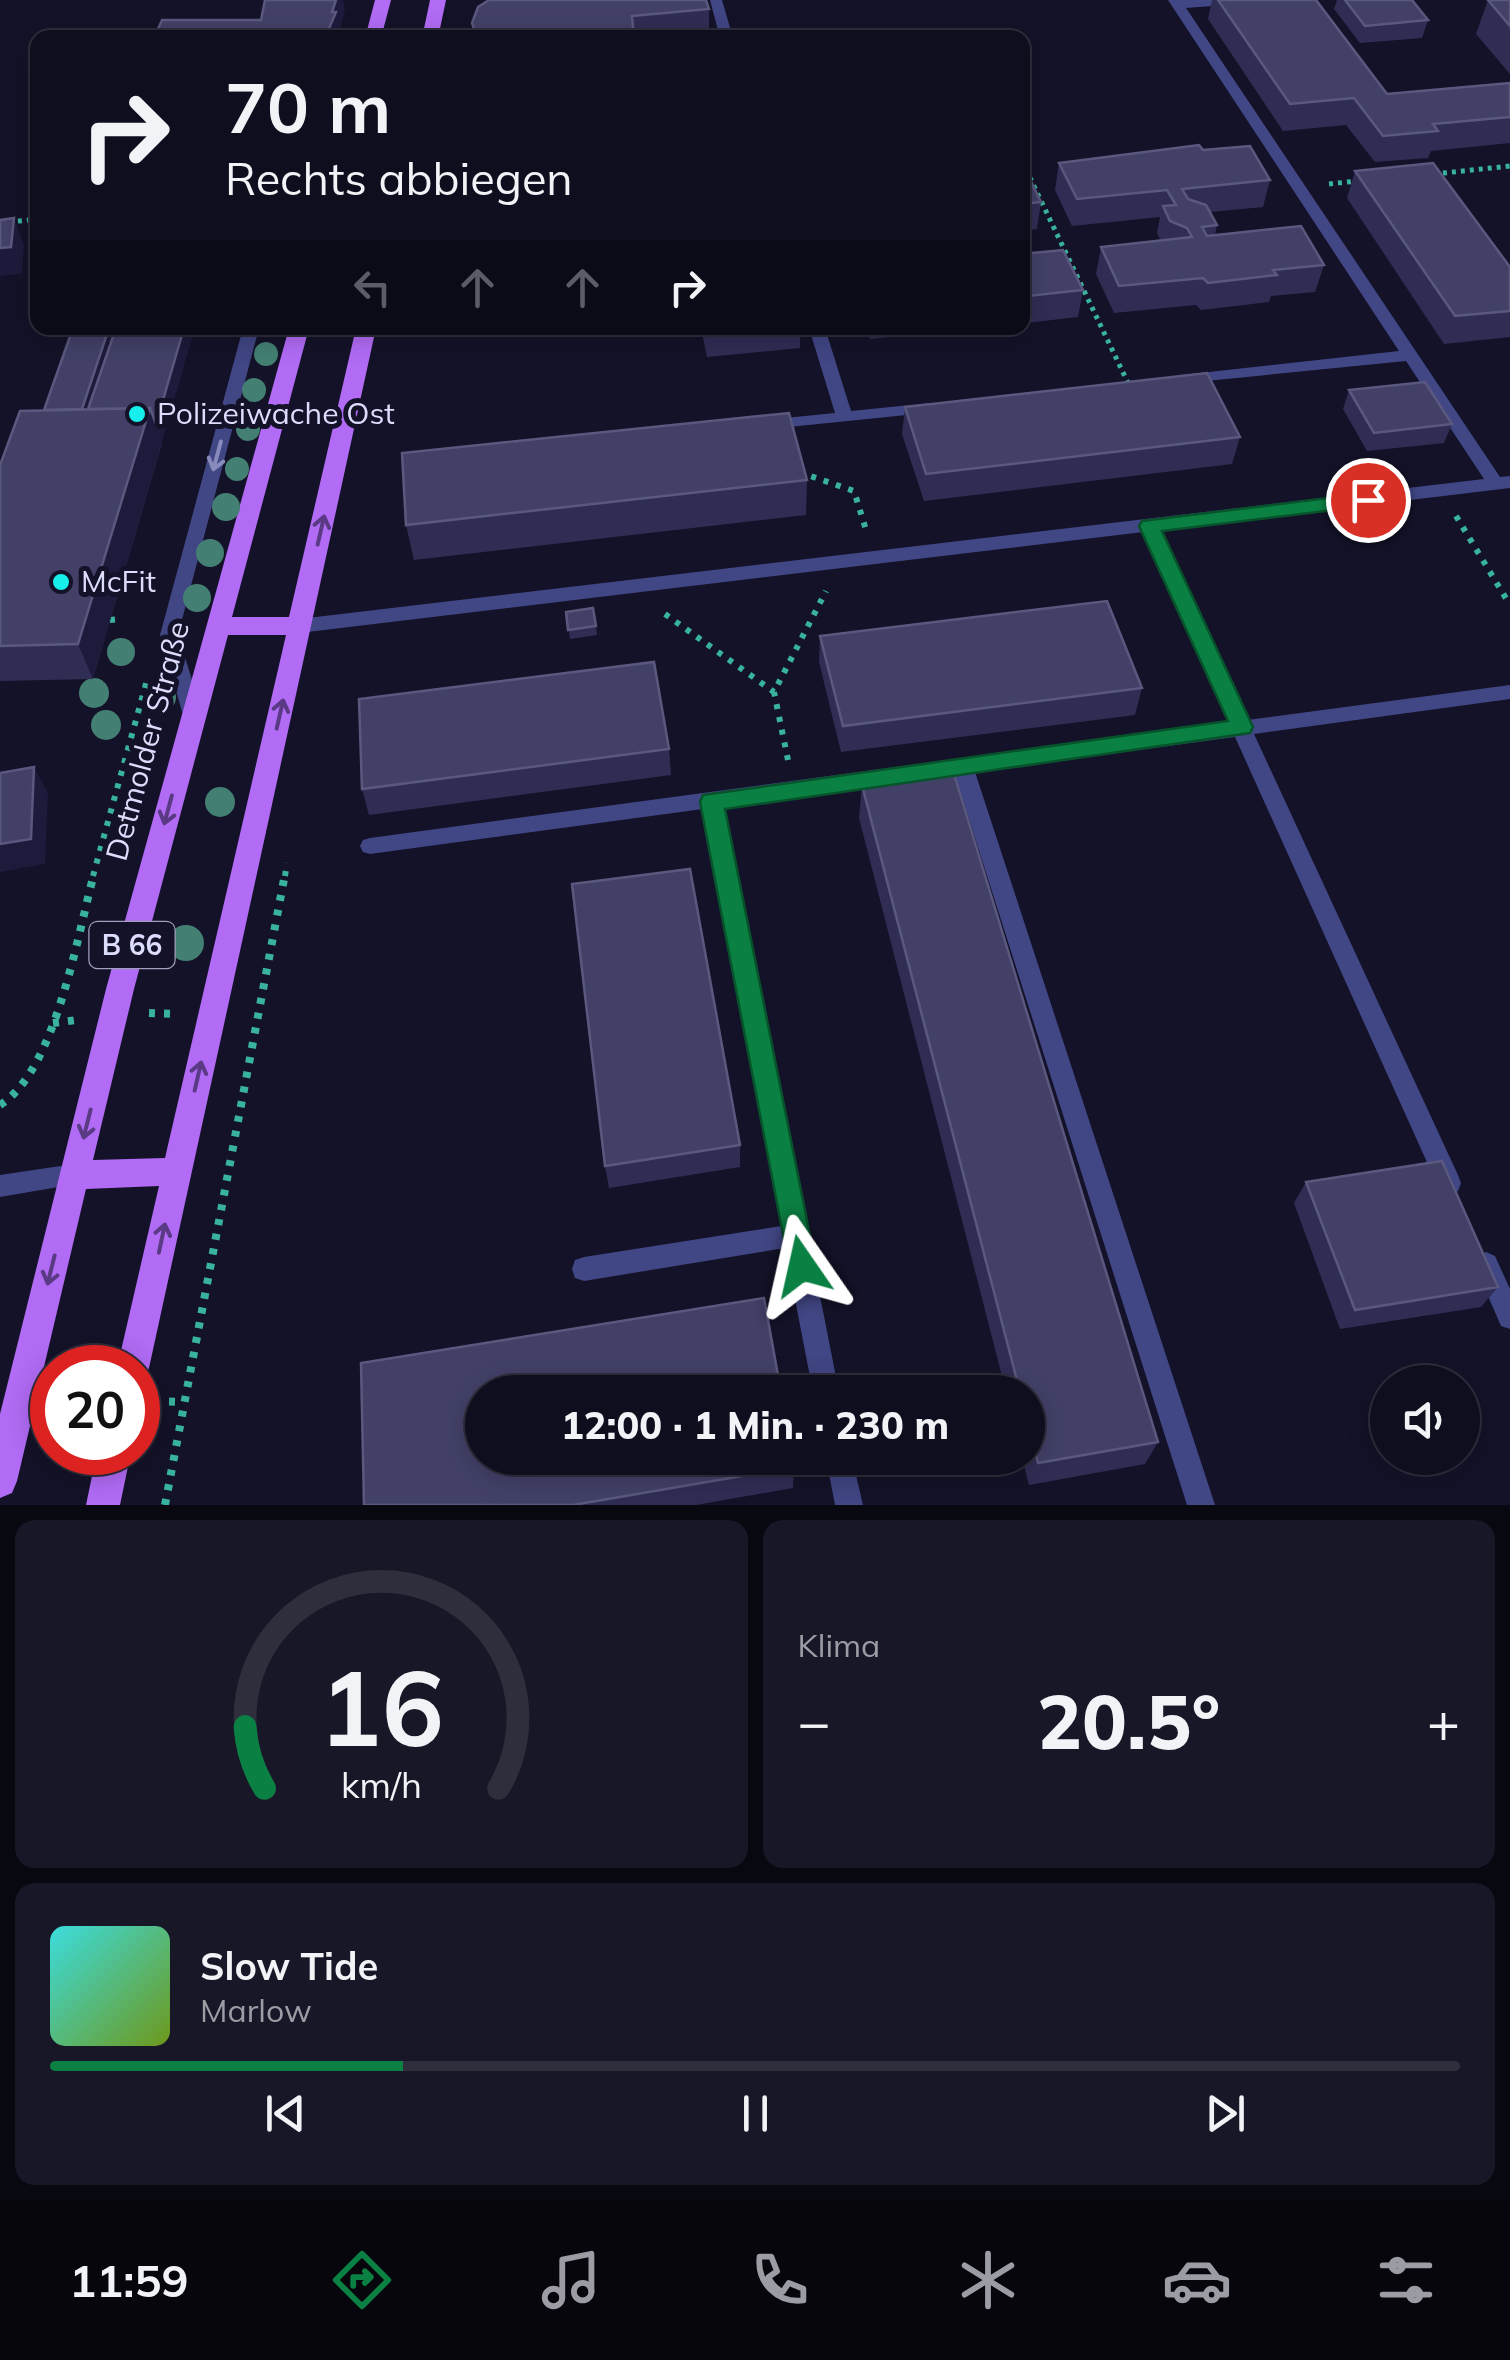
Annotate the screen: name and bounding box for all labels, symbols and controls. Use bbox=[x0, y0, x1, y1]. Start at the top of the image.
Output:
text: 70 m bbox=[225, 63, 391, 151]
icon: right bbox=[60, 70, 190, 200]
text: Rechts abbiegen bbox=[225, 150, 573, 206]
icon: left bbox=[345, 260, 400, 315]
icon: ahead bbox=[450, 260, 505, 315]
icon: ahead bbox=[555, 260, 610, 315]
icon: right bbox=[660, 260, 715, 315]
place label: Polizeiwache Ost bbox=[157, 394, 395, 432]
marker: Polizeiwache Ost bbox=[126, 403, 148, 425]
one-way arrow bbox=[206, 439, 225, 471]
pin bbox=[1326, 458, 1411, 543]
icon: arrive bbox=[1341, 473, 1396, 528]
one-way arrow bbox=[312, 515, 331, 547]
place label: McFit bbox=[81, 562, 156, 600]
marker: McFit bbox=[50, 571, 72, 593]
street label: Detmolder Straße bbox=[97, 617, 197, 865]
one-way arrow bbox=[272, 699, 290, 731]
one-way arrow bbox=[158, 794, 176, 825]
road number: B 66 bbox=[90, 922, 174, 968]
one-way arrow bbox=[189, 1061, 208, 1093]
one-way arrow bbox=[77, 1107, 95, 1139]
position arrow bbox=[750, 1214, 854, 1318]
one-way arrow bbox=[154, 1223, 172, 1255]
one-way arrow bbox=[41, 1253, 59, 1285]
speed limit sign: 20 bbox=[30, 1345, 160, 1475]
map controls bbox=[1370, 1365, 1480, 1475]
button: sound bbox=[1370, 1365, 1480, 1475]
text: 12:00 · 1 Min. · 230 m bbox=[561, 1401, 949, 1449]
text: Klima bbox=[798, 1625, 880, 1665]
text: 16 bbox=[319, 1641, 444, 1772]
text: 20.5° bbox=[1037, 1674, 1220, 1768]
text: − bbox=[798, 1687, 831, 1756]
text: + bbox=[1427, 1687, 1460, 1756]
text: km/h bbox=[341, 1762, 422, 1807]
text: Slow Tide bbox=[200, 1942, 378, 1990]
text: Marlow bbox=[200, 1990, 312, 2030]
icon: previous bbox=[258, 2086, 313, 2141]
icon: pause bbox=[728, 2086, 783, 2141]
icon: next bbox=[1198, 2086, 1253, 2141]
icon: directions bbox=[327, 2245, 397, 2315]
icon: music bbox=[536, 2245, 606, 2315]
icon: phone bbox=[745, 2245, 815, 2315]
icon: climate bbox=[953, 2245, 1023, 2315]
icon: car bbox=[1162, 2245, 1232, 2315]
icon: filters bbox=[1371, 2245, 1441, 2315]
text: 11:59 bbox=[69, 2252, 189, 2308]

